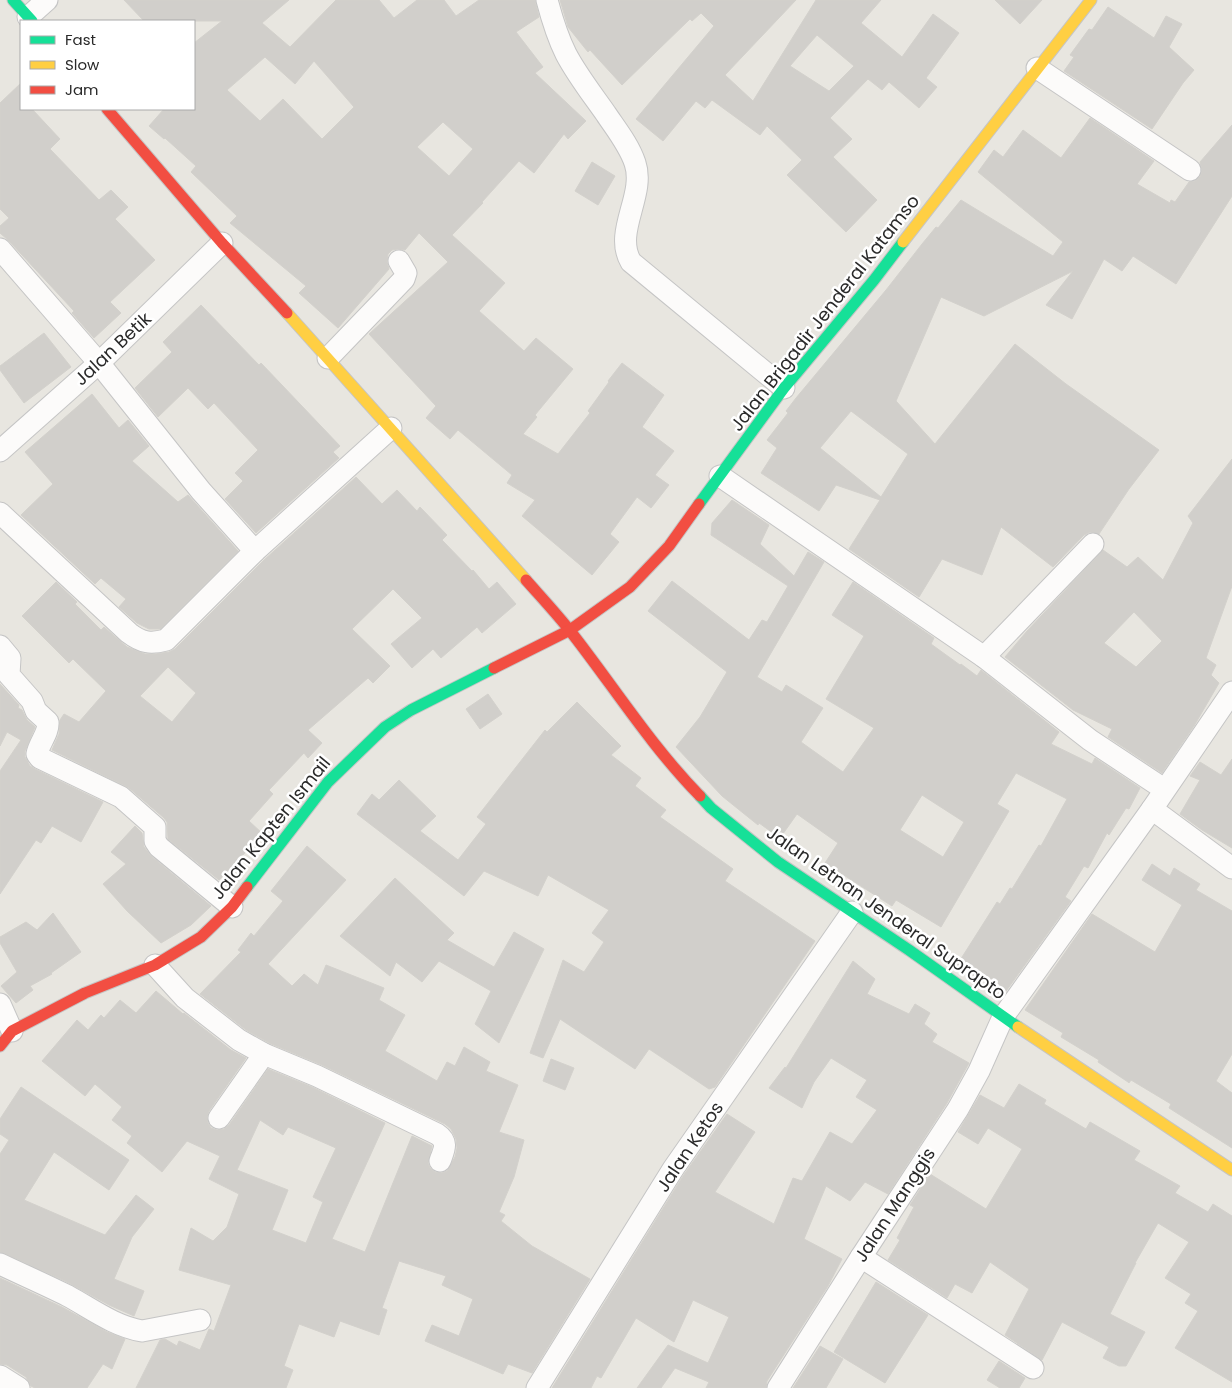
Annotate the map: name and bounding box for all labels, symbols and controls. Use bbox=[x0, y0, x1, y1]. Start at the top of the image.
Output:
legend bbox=[20, 20, 195, 110]
text: Fast bbox=[65, 29, 96, 50]
text: Slow bbox=[65, 54, 100, 75]
text: Jam bbox=[65, 79, 99, 100]
street label: Jalan Brigadir Jenderal Katamso bbox=[724, 189, 925, 436]
street label: Jalan Betik bbox=[69, 306, 157, 391]
street label: Jalan Kapten Ismail bbox=[205, 751, 336, 904]
street label: Jalan Letnan Jenderal Suprapto bbox=[761, 820, 1011, 1005]
street label: Jalan Ketos bbox=[650, 1097, 729, 1197]
street label: Jalan Manggis bbox=[848, 1143, 941, 1267]

